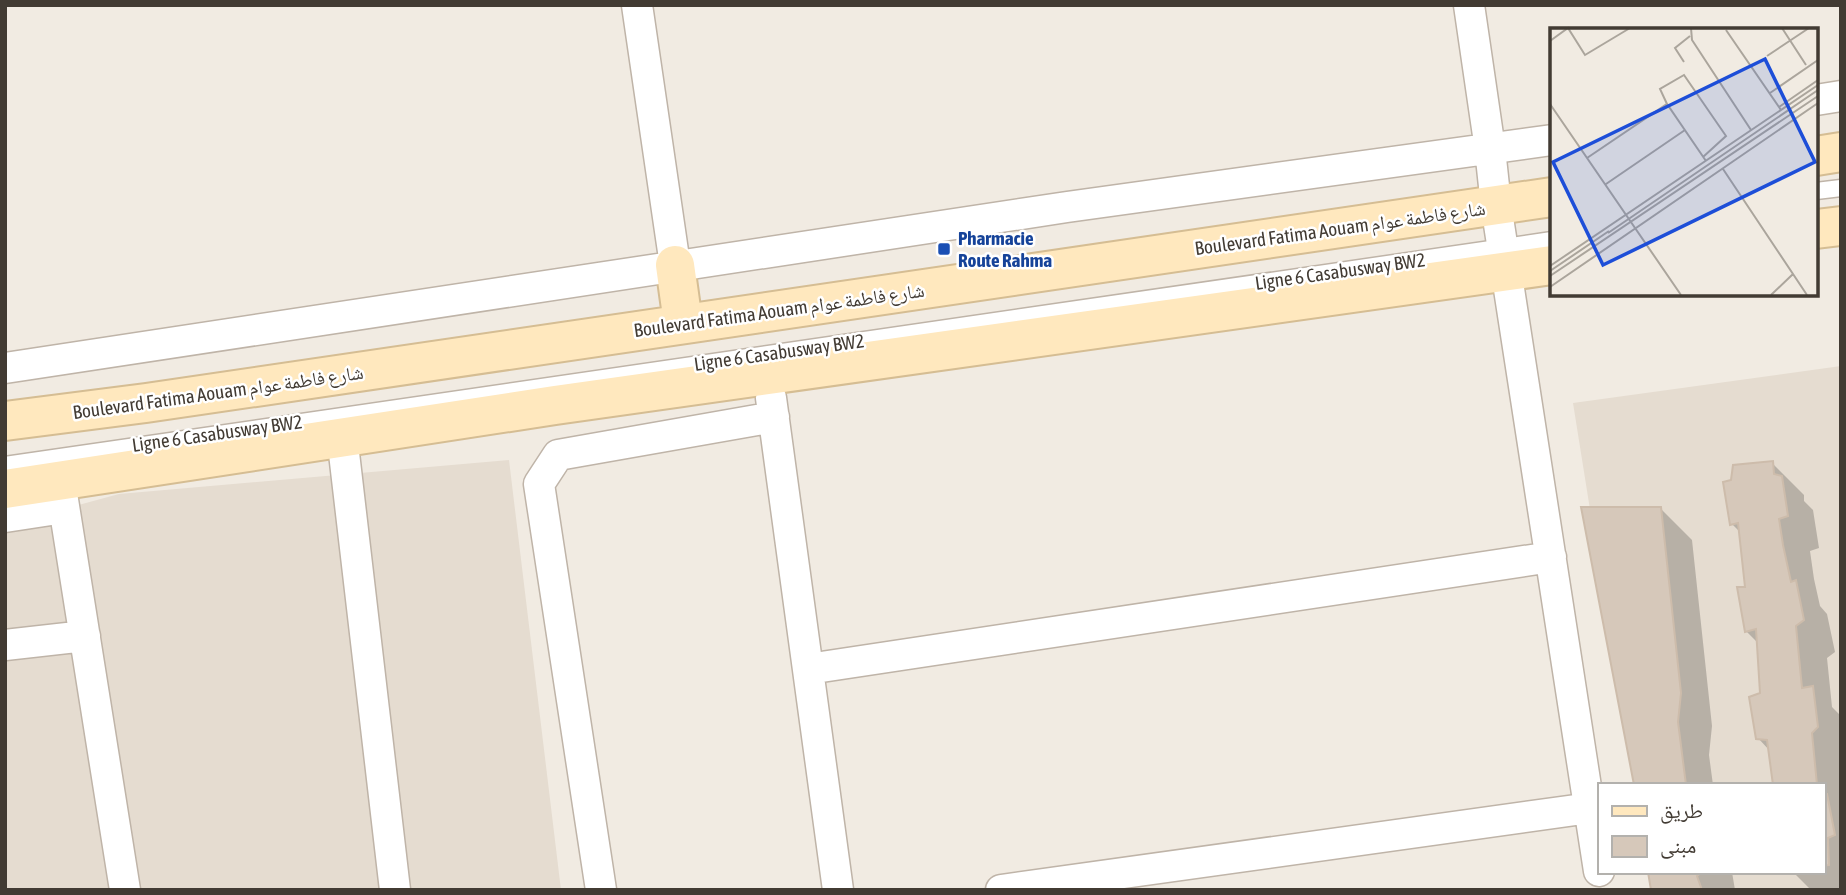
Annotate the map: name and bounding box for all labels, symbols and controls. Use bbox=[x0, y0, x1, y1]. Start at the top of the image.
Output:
inset map bbox=[1550, 28, 1818, 296]
street label: Boulevard Fatima Aouam شارع فاطمة عوام bbox=[1193, 197, 1487, 262]
place label: Pharmacie Route Rahma bbox=[958, 227, 1052, 271]
marker: Pharmacie Route Rahma bbox=[936, 241, 952, 257]
street label: Ligne 6 Casabusway BW2 bbox=[1253, 248, 1427, 294]
street label: Boulevard Fatima Aouam شارع فاطمة عوام bbox=[632, 279, 926, 344]
street label: Ligne 6 Casabusway BW2 bbox=[692, 329, 866, 375]
street label: Boulevard Fatima Aouam شارع فاطمة عوام bbox=[71, 361, 365, 426]
street label: Ligne 6 Casabusway BW2 bbox=[130, 410, 304, 456]
legend bbox=[1598, 783, 1825, 874]
text: طريق bbox=[1660, 798, 1703, 824]
text: مبنى bbox=[1660, 833, 1696, 859]

